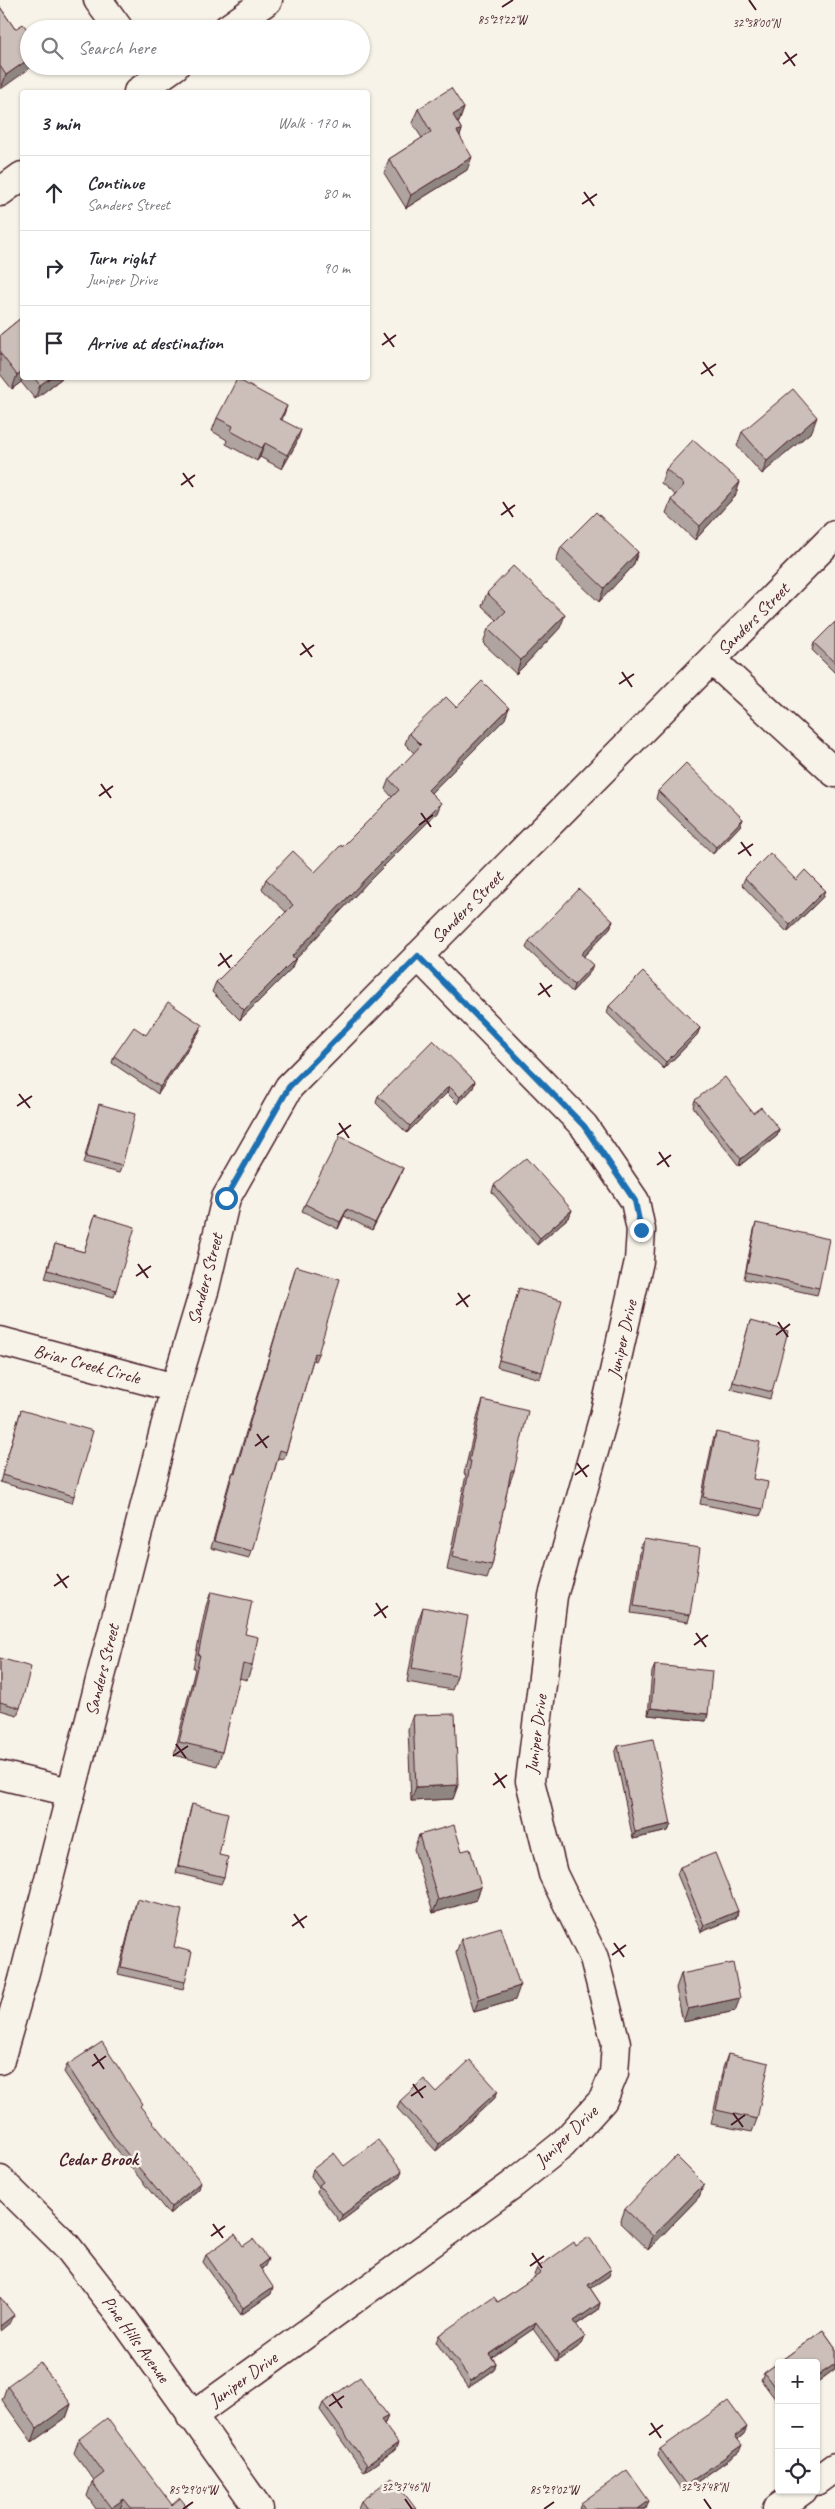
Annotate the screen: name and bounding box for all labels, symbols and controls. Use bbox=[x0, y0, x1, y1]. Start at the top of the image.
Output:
text: 85°29'22"W bbox=[478, 12, 529, 28]
text: 32°38'00"N bbox=[732, 15, 781, 31]
search box bbox=[20, 20, 370, 75]
icon: search bbox=[38, 34, 66, 62]
text: Search here bbox=[78, 36, 155, 60]
text: 3 min bbox=[40, 110, 80, 136]
text: Walk · 170 m bbox=[278, 113, 350, 133]
text: Continue bbox=[87, 171, 144, 195]
icon: ahead bbox=[40, 179, 68, 207]
text: 80 m bbox=[323, 183, 350, 203]
text: Sanders Street bbox=[87, 195, 170, 215]
text: Turn right bbox=[87, 246, 154, 270]
icon: right bbox=[40, 254, 68, 282]
text: 90 m bbox=[323, 258, 350, 278]
text: Juniper Drive bbox=[87, 270, 157, 290]
icon: arrive bbox=[40, 329, 68, 357]
text: Arrive at destination bbox=[87, 331, 223, 355]
street label: Sanders Street bbox=[712, 577, 795, 660]
street label: Sanders Street bbox=[426, 865, 509, 948]
route start bbox=[215, 1187, 238, 1210]
route end bbox=[630, 1219, 653, 1242]
street label: Sanders Street bbox=[182, 1229, 228, 1327]
street label: Juniper Drive bbox=[602, 1297, 642, 1381]
street label: Briar Creek Circle bbox=[31, 1339, 144, 1389]
street label: Sanders Street bbox=[80, 1620, 124, 1718]
street label: Juniper Drive bbox=[520, 1692, 552, 1776]
street label: Juniper Drive bbox=[529, 2100, 603, 2172]
district label: Cedar Brook bbox=[58, 2147, 140, 2171]
street label: Pine Hills Avenue bbox=[97, 2291, 175, 2388]
street label: Juniper Drive bbox=[204, 2346, 282, 2412]
map controls bbox=[775, 2359, 820, 2494]
button: + bbox=[775, 2359, 820, 2404]
button: − bbox=[775, 2404, 820, 2449]
button: locate bbox=[775, 2449, 820, 2494]
text: 32°37'46"N bbox=[381, 2479, 430, 2495]
text: 32°37'48"N bbox=[680, 2479, 729, 2495]
text: 85°29'04"W bbox=[169, 2482, 220, 2498]
text: 85°29'02"W bbox=[530, 2482, 581, 2498]

